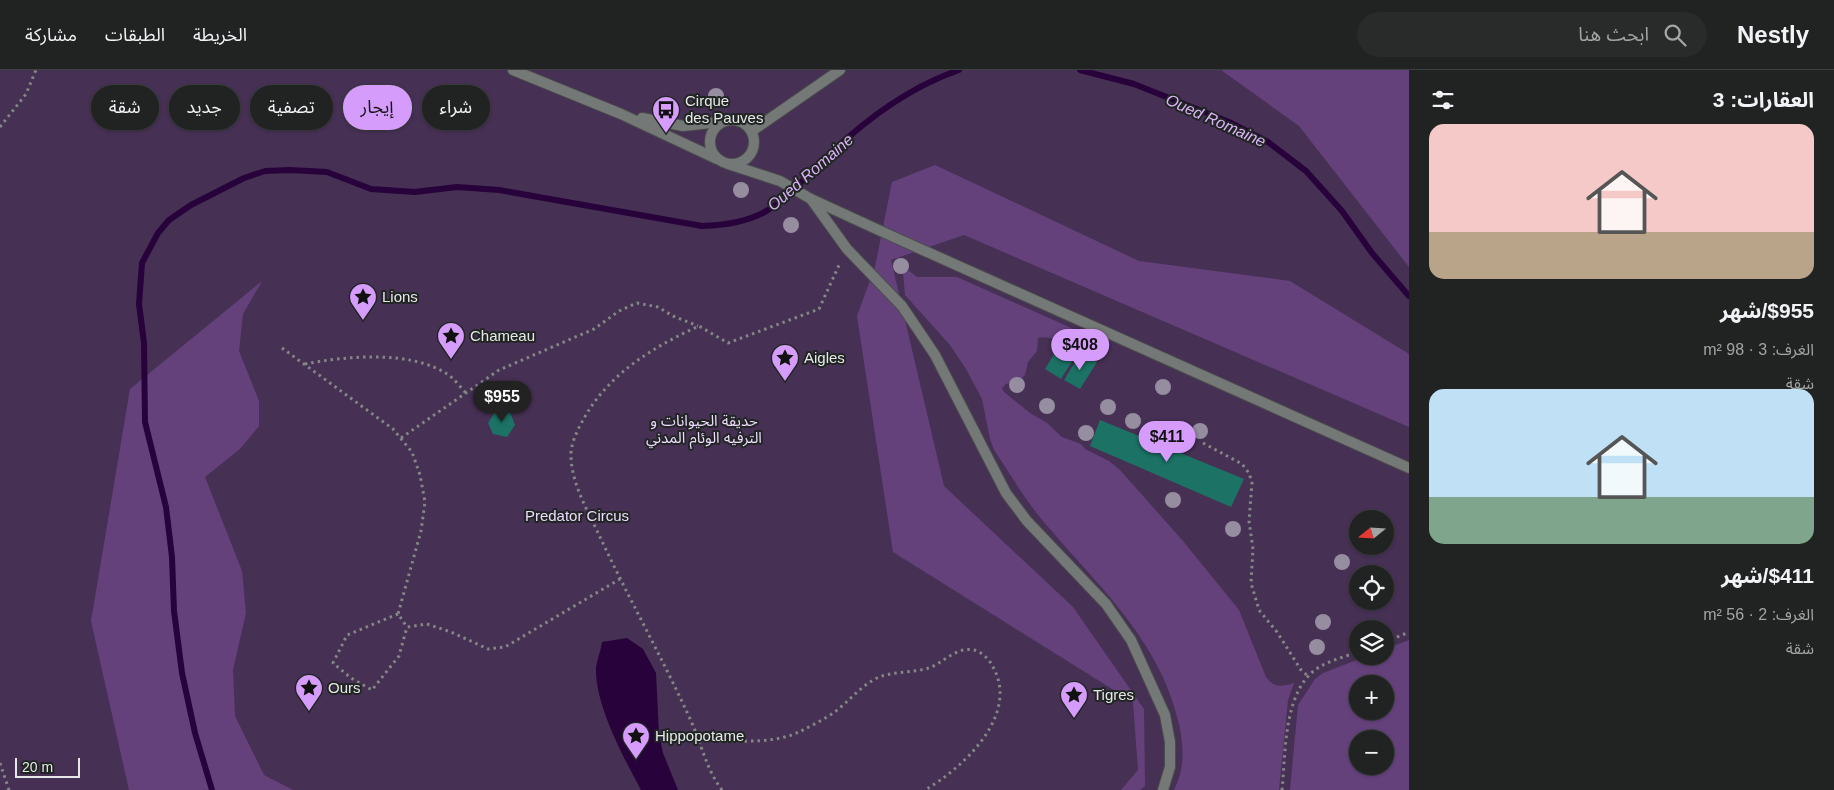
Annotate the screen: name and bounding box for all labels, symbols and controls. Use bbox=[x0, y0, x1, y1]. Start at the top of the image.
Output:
search box bbox=[1357, 12, 1707, 57]
icon: search bbox=[1661, 21, 1689, 49]
text: Nestly bbox=[1737, 21, 1809, 48]
text: ابحث هنا bbox=[1578, 24, 1649, 45]
text: مشاركة bbox=[25, 25, 77, 45]
text: الطبقات bbox=[105, 25, 165, 45]
text: الخريطة bbox=[193, 25, 247, 45]
chip: شقة bbox=[91, 85, 159, 130]
chip: جديد bbox=[169, 85, 240, 130]
chip: تصفية bbox=[250, 85, 333, 130]
chip: إيجار bbox=[343, 85, 412, 130]
chip: شراء bbox=[422, 85, 490, 130]
icon: filters bbox=[1429, 86, 1457, 114]
text: العقارات: 3 bbox=[1713, 88, 1814, 111]
water label: Oued Romaine bbox=[1163, 91, 1268, 150]
place label: Cirque des Pauves bbox=[685, 92, 763, 126]
bus stop icon: Cirque des Pauves bbox=[651, 95, 681, 134]
water label: Oued Romaine bbox=[764, 131, 857, 214]
icon: home bbox=[1577, 157, 1667, 247]
place icon: Lions bbox=[348, 282, 378, 321]
place label: Lions bbox=[382, 288, 418, 305]
text: $955/شهر bbox=[1720, 299, 1814, 322]
place icon: Chameau bbox=[436, 321, 466, 360]
place label: Chameau bbox=[470, 327, 535, 344]
pin: $408 bbox=[1050, 328, 1110, 371]
text: $408 bbox=[1062, 336, 1098, 353]
text: الغرف: 3 · 98 m² bbox=[1703, 341, 1814, 358]
place icon: Aigles bbox=[770, 343, 800, 382]
place label: Aigles bbox=[804, 349, 845, 366]
text: شقة bbox=[1786, 375, 1814, 392]
pin: $955 bbox=[472, 380, 532, 423]
text: $955 bbox=[484, 388, 520, 405]
park label: حديقة الحيوانات و الترفيه الوئام المدني bbox=[646, 412, 762, 449]
pin: $411 bbox=[1137, 420, 1197, 463]
icon: home bbox=[1577, 422, 1667, 512]
text: $411 bbox=[1150, 428, 1184, 445]
park label: Predator Circus bbox=[525, 507, 629, 524]
north arrow bbox=[1349, 510, 1394, 555]
map controls bbox=[1349, 510, 1394, 775]
text: $411/شهر bbox=[1721, 564, 1814, 587]
button: locate bbox=[1349, 565, 1394, 610]
text: الغرف: 2 · 56 m² bbox=[1703, 606, 1814, 623]
button: layers bbox=[1349, 620, 1394, 665]
text: شقة bbox=[1786, 640, 1814, 657]
place icon: Ours bbox=[294, 673, 324, 712]
button: + bbox=[1349, 675, 1394, 720]
place label: Ours bbox=[328, 679, 361, 696]
place icon: Tigres bbox=[1059, 680, 1089, 719]
place label: Tigres bbox=[1093, 686, 1134, 703]
place icon: Hippopotame bbox=[621, 721, 651, 760]
place label: Hippopotame bbox=[655, 727, 744, 744]
button: − bbox=[1349, 730, 1394, 775]
scale bar bbox=[15, 755, 80, 778]
text: 20 m bbox=[22, 759, 53, 775]

